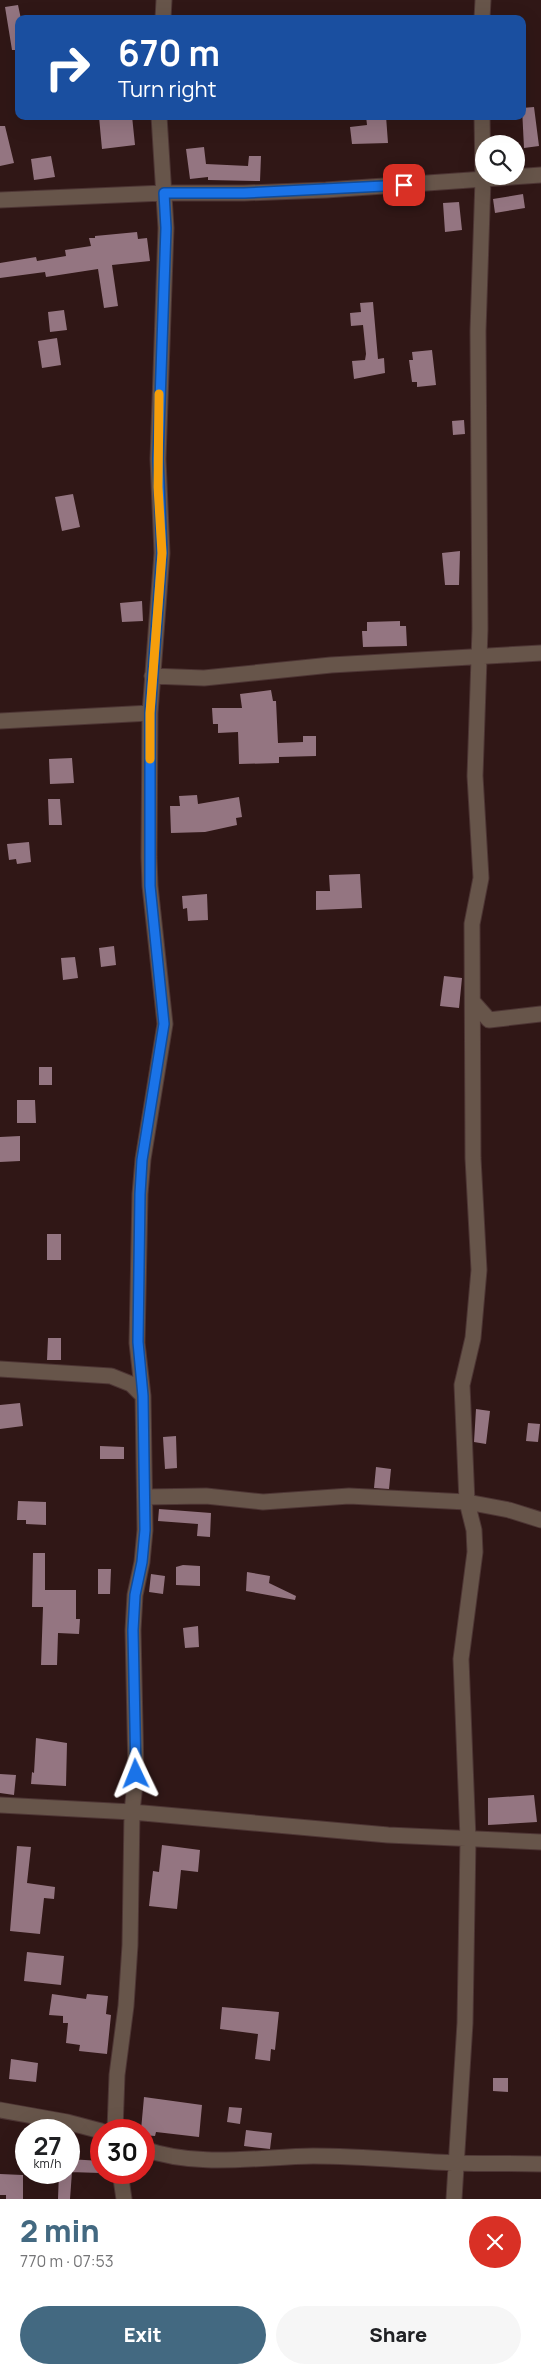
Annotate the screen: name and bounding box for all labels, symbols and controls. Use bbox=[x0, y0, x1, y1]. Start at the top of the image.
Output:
text: 670 m bbox=[118, 29, 220, 77]
icon: right bbox=[35, 35, 100, 100]
text: Turn right bbox=[118, 74, 216, 104]
map controls bbox=[475, 135, 525, 185]
button: search bbox=[475, 135, 525, 185]
pin bbox=[383, 164, 425, 206]
icon: arrive bbox=[390, 171, 418, 199]
position arrow bbox=[109, 1747, 161, 1799]
speed limit sign: 30 bbox=[90, 2119, 155, 2184]
text: 27 bbox=[33, 2128, 62, 2163]
text: km/h bbox=[34, 2155, 61, 2172]
text: 2 min bbox=[20, 2210, 100, 2251]
button: close bbox=[469, 2216, 521, 2268]
text: 770 m · 07:53 bbox=[20, 2250, 114, 2272]
button: Exit bbox=[20, 2306, 266, 2364]
button: Share bbox=[276, 2306, 521, 2364]

